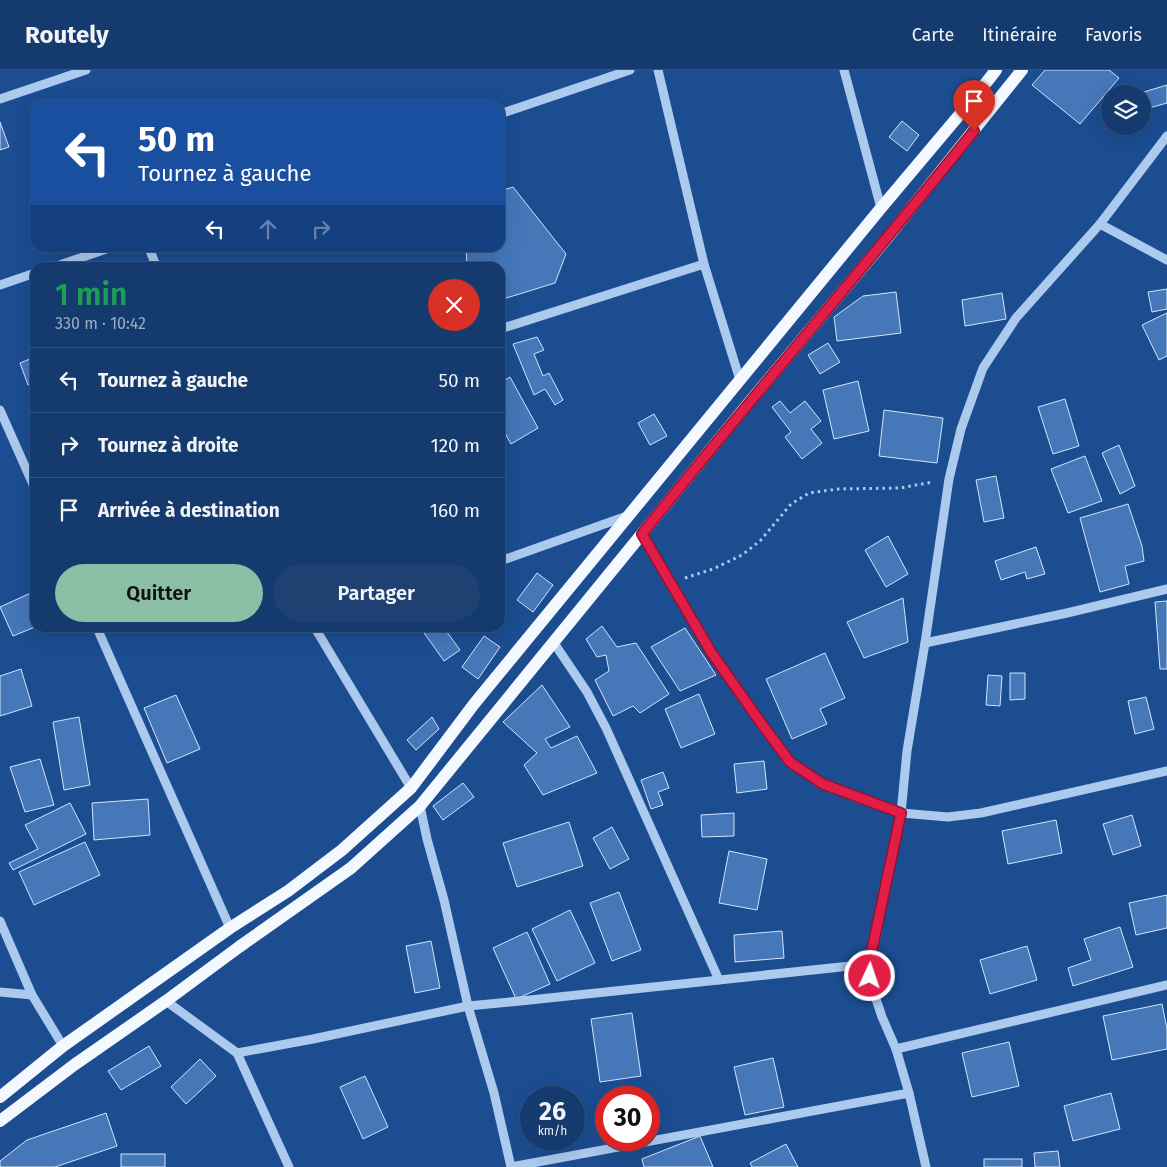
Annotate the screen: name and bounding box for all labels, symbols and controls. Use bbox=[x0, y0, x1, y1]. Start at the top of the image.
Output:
text: Routely bbox=[25, 21, 109, 49]
text: Carte bbox=[912, 24, 954, 46]
text: Itinéraire bbox=[982, 24, 1057, 46]
text: Favoris bbox=[1085, 24, 1142, 46]
pin bbox=[953, 80, 995, 131]
map controls bbox=[1101, 85, 1151, 135]
button: layers bbox=[1101, 85, 1151, 135]
icon: arrive bbox=[960, 87, 988, 115]
text: 50 m bbox=[138, 118, 215, 160]
icon: left bbox=[55, 120, 120, 185]
text: Tournez à gauche bbox=[138, 160, 311, 187]
icon: left bbox=[201, 215, 229, 243]
icon: ahead bbox=[254, 215, 282, 243]
icon: right bbox=[307, 215, 335, 243]
text: 1 min bbox=[55, 277, 127, 313]
button: close bbox=[428, 279, 480, 331]
text: 330 m · 10:42 bbox=[55, 314, 146, 333]
icon: left bbox=[55, 366, 83, 394]
text: Tournez à gauche bbox=[98, 369, 248, 392]
text: 50 m bbox=[439, 369, 480, 392]
icon: right bbox=[55, 431, 83, 459]
text: Tournez à droite bbox=[98, 434, 239, 457]
text: 120 m bbox=[430, 434, 480, 457]
icon: arrive bbox=[55, 496, 83, 524]
text: Arrivée à destination bbox=[98, 499, 280, 522]
text: 160 m bbox=[430, 499, 480, 522]
button: Quitter bbox=[55, 564, 263, 622]
button: Partager bbox=[273, 564, 480, 622]
position arrow bbox=[843, 949, 895, 1001]
speed limit sign: 30 bbox=[595, 1086, 660, 1151]
text: 26 bbox=[539, 1097, 566, 1127]
text: km/h bbox=[538, 1124, 567, 1138]

